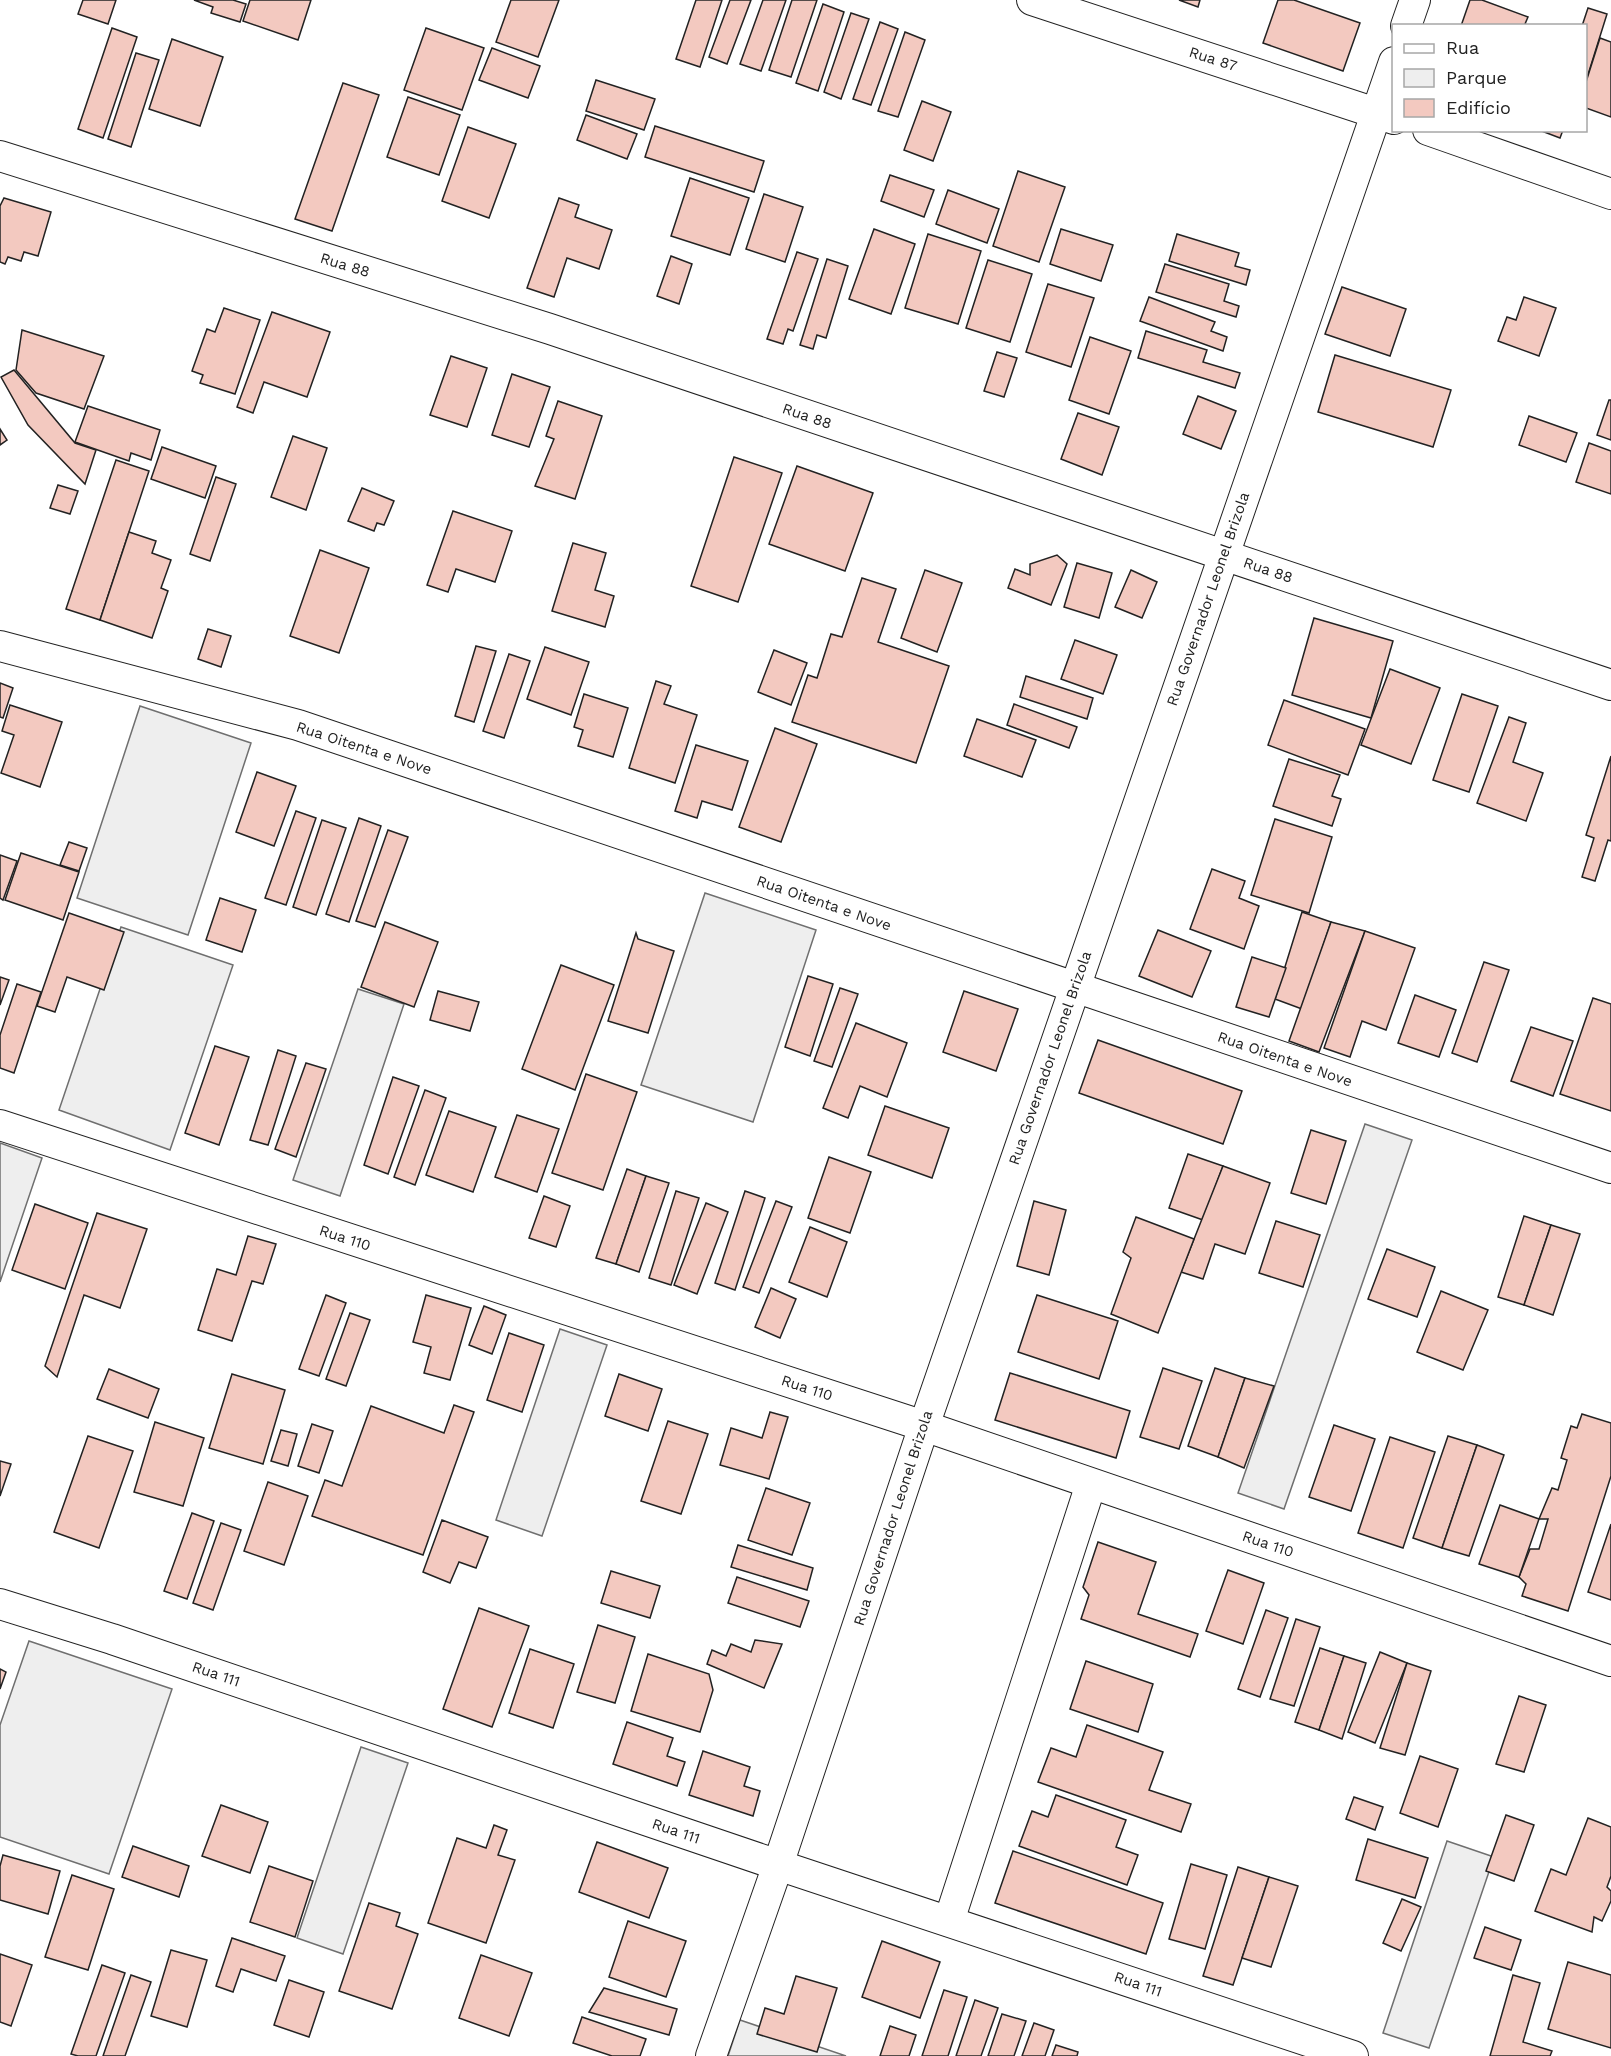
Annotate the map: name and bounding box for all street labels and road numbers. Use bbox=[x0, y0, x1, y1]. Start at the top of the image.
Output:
street label: Rua 87 bbox=[1187, 43, 1239, 75]
street label: Rua 88 bbox=[318, 249, 372, 281]
street label: Rua 88 bbox=[780, 399, 834, 433]
street label: Rua Governador Leonel Brizola bbox=[1163, 489, 1253, 708]
street label: Rua 88 bbox=[1241, 553, 1295, 587]
street label: Rua Oitenta e Nove bbox=[294, 718, 434, 778]
street label: Rua Oitenta e Nove bbox=[754, 871, 894, 935]
street label: Rua Governador Leonel Brizola bbox=[1005, 948, 1095, 1167]
street label: Rua Oitenta e Nove bbox=[1215, 1027, 1355, 1091]
street label: Rua 110 bbox=[317, 1221, 373, 1255]
street label: Rua 110 bbox=[779, 1371, 835, 1405]
street label: Rua Governador Leonel Brizola bbox=[850, 1408, 937, 1628]
street label: Rua 110 bbox=[1240, 1527, 1296, 1561]
street label: Rua 111 bbox=[190, 1657, 242, 1691]
street label: Rua 111 bbox=[650, 1814, 702, 1848]
street label: Rua 111 bbox=[1112, 1967, 1164, 2001]

